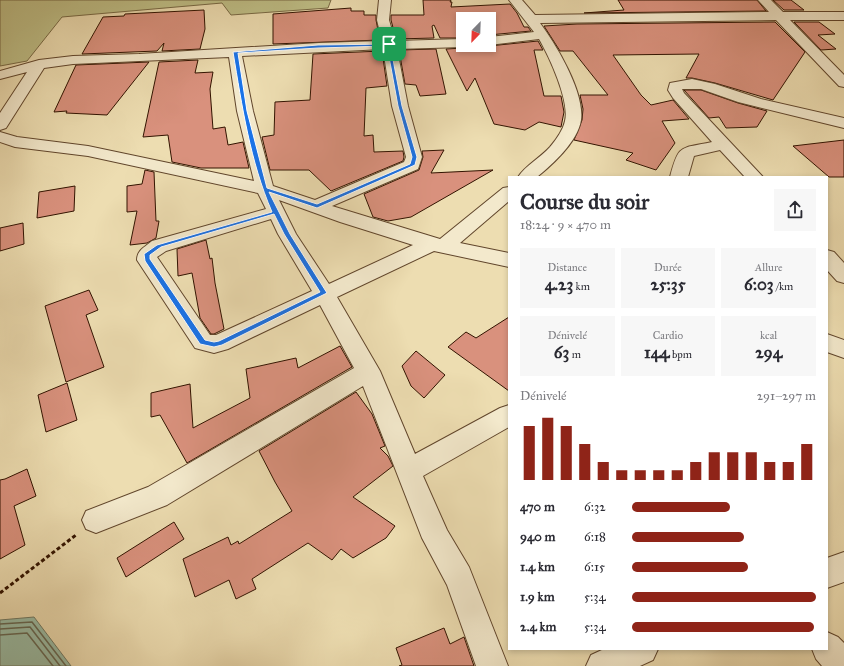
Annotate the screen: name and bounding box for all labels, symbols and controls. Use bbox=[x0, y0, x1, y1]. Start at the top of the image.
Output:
north arrow bbox=[456, 12, 496, 52]
map controls bbox=[456, 12, 496, 52]
pin bbox=[372, 27, 406, 61]
icon: arrive bbox=[378, 33, 400, 55]
text: Course du soir bbox=[520, 188, 649, 215]
button: share bbox=[774, 189, 816, 231]
text: 18:24 · 9 × 470 m bbox=[520, 217, 611, 233]
text: Distance bbox=[548, 261, 587, 274]
text: Durée bbox=[654, 261, 682, 274]
text: Allure bbox=[755, 261, 783, 274]
text: 4.23 bbox=[545, 274, 573, 295]
text: 25:35 bbox=[650, 274, 686, 295]
text: 6:03 bbox=[744, 274, 774, 295]
text: km bbox=[573, 280, 590, 293]
text: /km bbox=[774, 280, 793, 293]
text: Dénivelé bbox=[548, 329, 587, 342]
text: Cardio bbox=[653, 329, 683, 342]
text: kcal bbox=[760, 329, 777, 342]
text: 63 bbox=[554, 342, 569, 363]
text: 144 bbox=[644, 342, 670, 363]
text: 294 bbox=[755, 342, 782, 363]
text: m bbox=[569, 348, 581, 361]
text: bpm bbox=[670, 348, 692, 361]
text: Dénivelé bbox=[520, 388, 567, 404]
text: 291–297 m bbox=[757, 388, 816, 404]
text: 470 m bbox=[520, 499, 555, 515]
text: 6:32 bbox=[584, 499, 606, 515]
text: 940 m bbox=[520, 529, 556, 545]
text: 6:18 bbox=[584, 529, 606, 545]
text: 1.4 km bbox=[520, 559, 555, 575]
text: 6:15 bbox=[584, 559, 605, 575]
text: 1.9 km bbox=[520, 589, 555, 605]
text: 5:34 bbox=[584, 589, 606, 605]
text: 2.4 km bbox=[520, 619, 557, 635]
text: 5:34 bbox=[584, 619, 606, 635]

